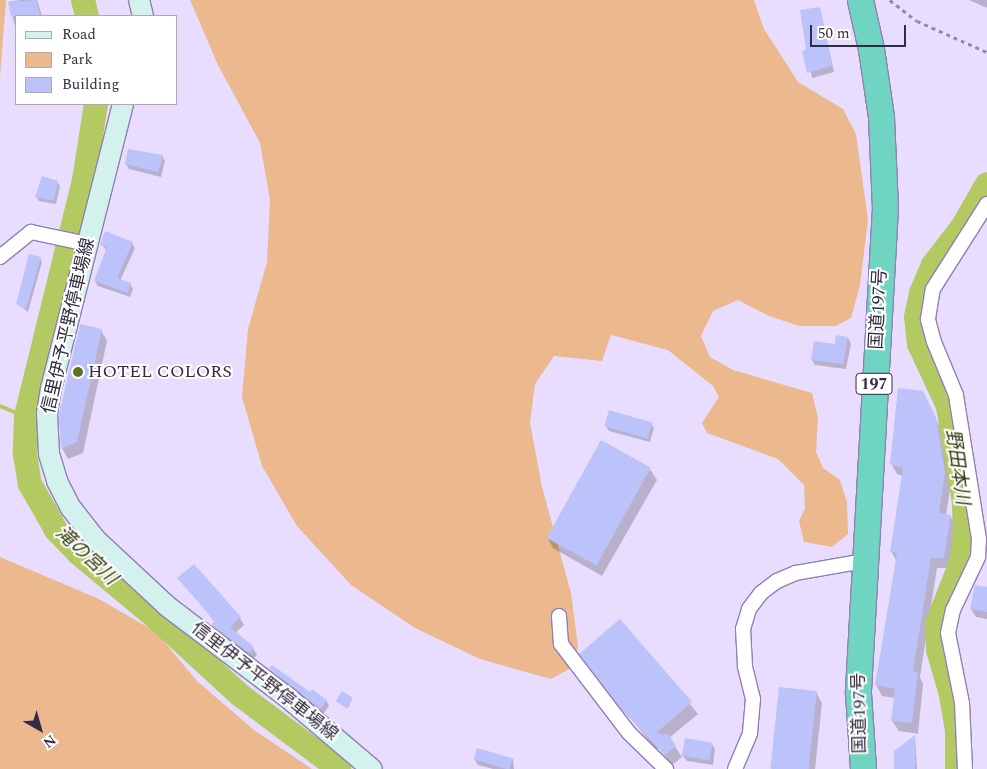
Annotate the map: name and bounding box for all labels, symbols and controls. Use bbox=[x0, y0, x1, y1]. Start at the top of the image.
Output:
legend bbox=[15, 15, 178, 105]
scale bar bbox=[812, 15, 908, 47]
text: 50 m bbox=[818, 22, 850, 45]
text: Road bbox=[62, 23, 96, 46]
text: Park bbox=[62, 48, 93, 71]
text: Building bbox=[62, 73, 119, 96]
street label: 信里伊予平野停車場線 bbox=[38, 236, 100, 416]
street label: 国道197号 bbox=[866, 268, 892, 350]
place label: HOTEL COLORS bbox=[88, 361, 232, 383]
marker: HOTEL COLORS bbox=[72, 366, 84, 378]
road number: 197 bbox=[855, 370, 893, 398]
water label: 野田本川 bbox=[940, 428, 974, 506]
water label: 滝の宮川 bbox=[50, 522, 122, 590]
street label: 信里伊予平野停車場線 bbox=[186, 618, 342, 746]
street label: 国道197号 bbox=[848, 672, 872, 754]
north arrow bbox=[15, 704, 65, 754]
text: N bbox=[39, 729, 61, 753]

